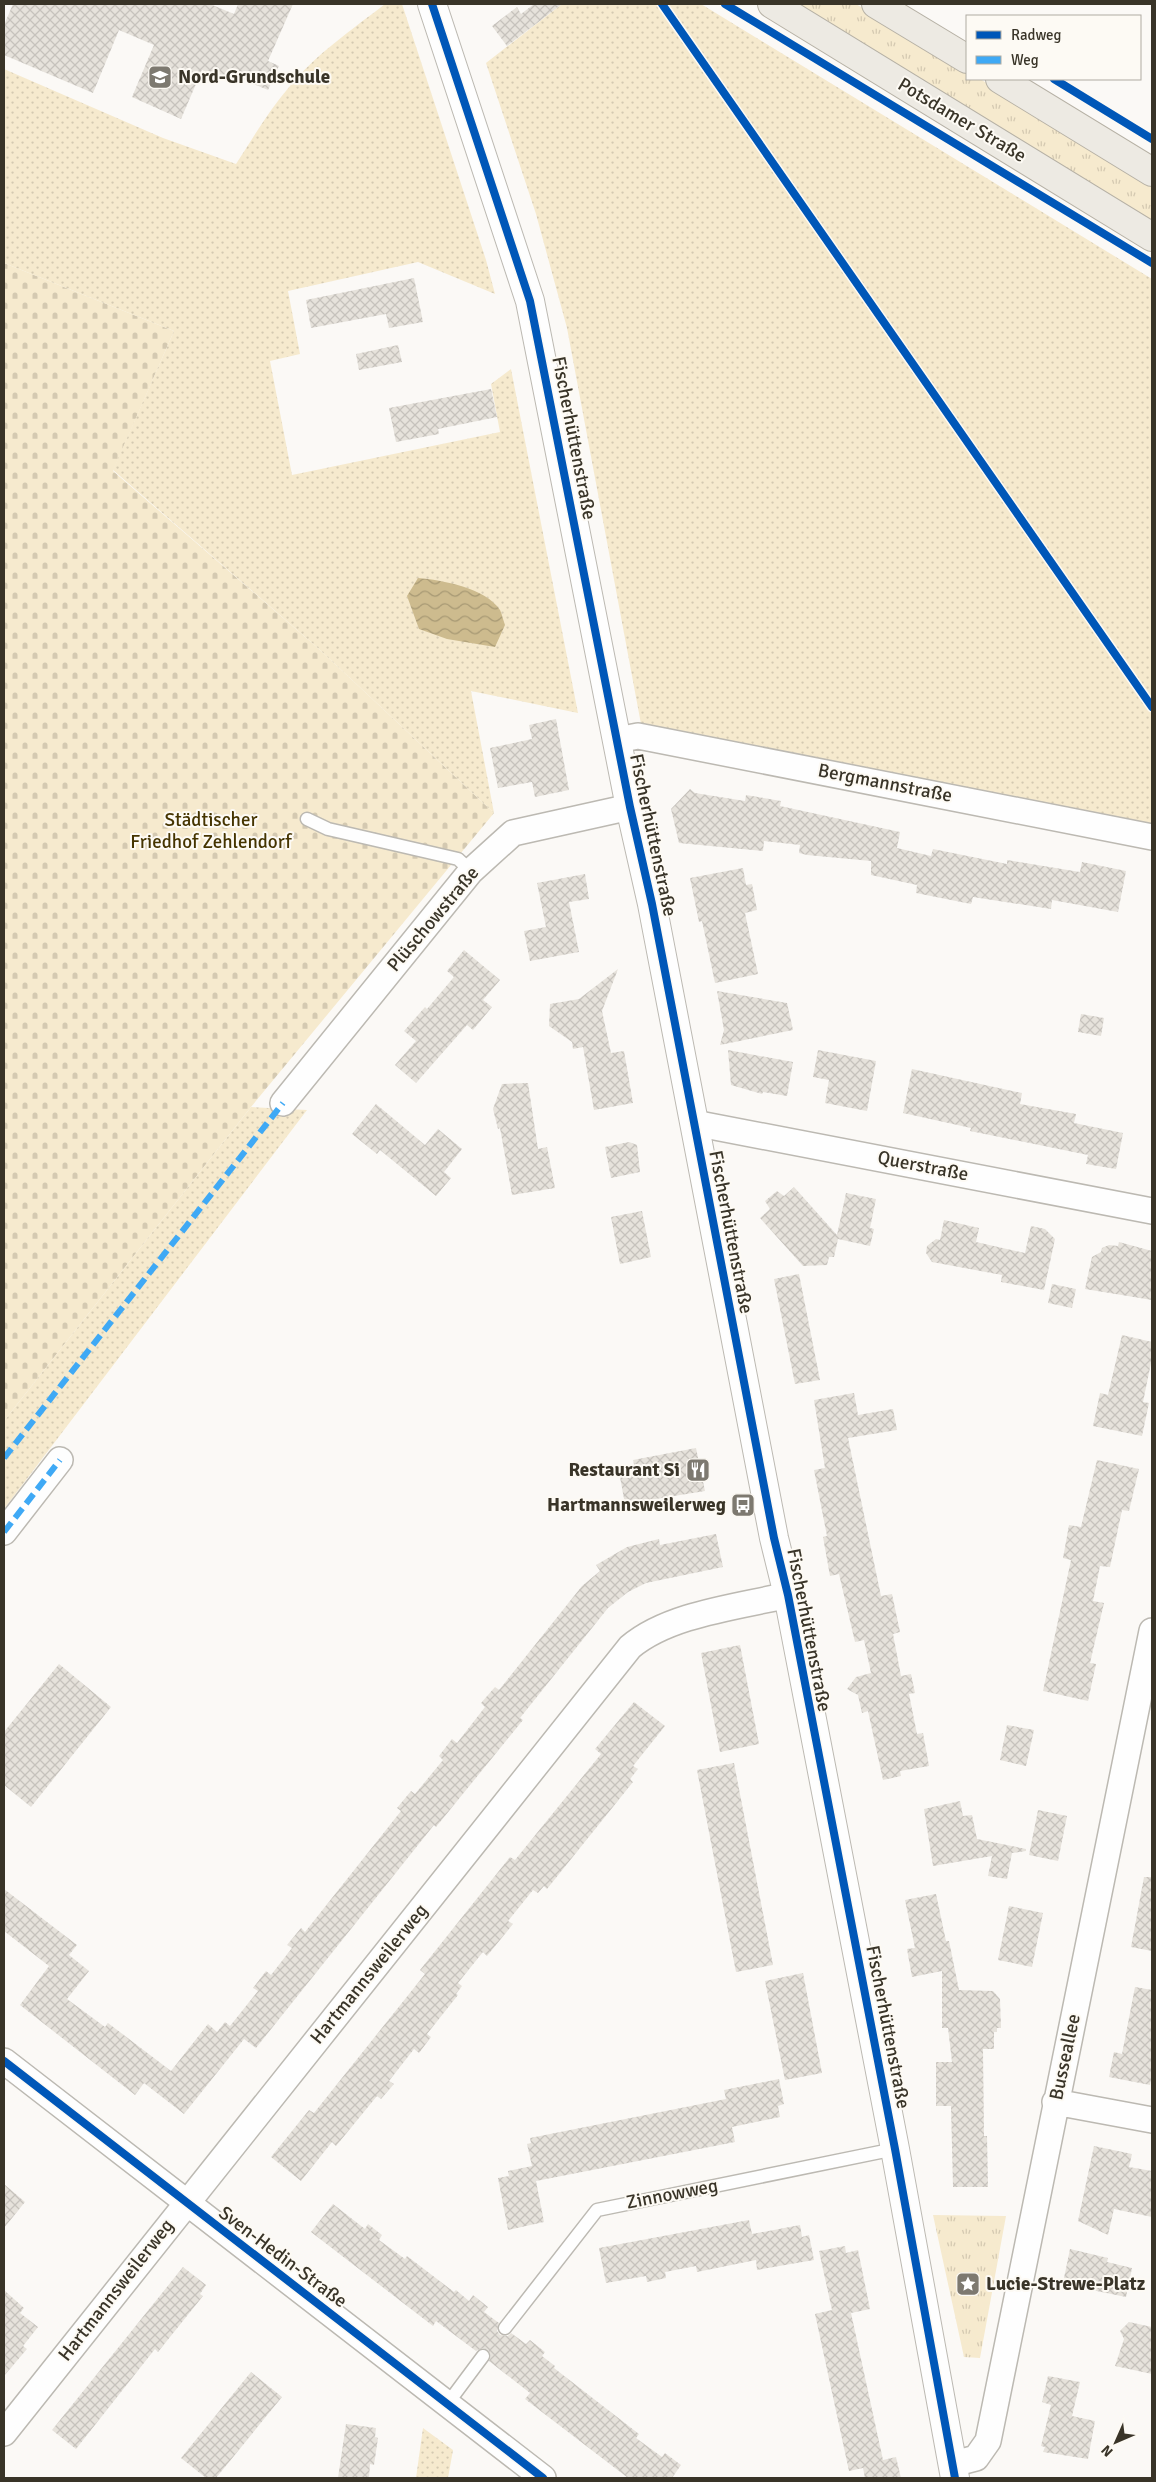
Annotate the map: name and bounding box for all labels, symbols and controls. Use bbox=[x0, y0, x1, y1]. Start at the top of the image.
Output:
legend bbox=[966, 15, 1141, 80]
text: Radweg bbox=[1011, 26, 1062, 44]
text: Weg bbox=[1011, 51, 1039, 69]
school or university icon: Nord-Grundschule bbox=[147, 64, 173, 90]
place label: Nord-Grundschule bbox=[178, 65, 330, 89]
street label: Potsdamer Straße bbox=[893, 72, 1031, 168]
street label: Fischerhüttenstraße bbox=[546, 354, 602, 522]
street label: Fischerhüttenstraße bbox=[624, 751, 682, 919]
street label: Bergmannstraße bbox=[816, 758, 954, 808]
park label: Städtischer Friedhof Zehlendorf bbox=[130, 808, 293, 854]
street label: Plüschowstraße bbox=[382, 861, 484, 977]
street label: Querstraße bbox=[876, 1145, 970, 1187]
street label: Fischerhüttenstraße bbox=[703, 1148, 759, 1316]
restaurant icon: Restaurant Si bbox=[685, 1457, 711, 1483]
place label: Restaurant Si bbox=[568, 1458, 680, 1482]
bus stop icon: Hartmannsweilerweg bbox=[730, 1492, 756, 1518]
place label: Hartmannsweilerweg bbox=[547, 1493, 726, 1517]
street label: Fischerhüttenstraße bbox=[781, 1546, 837, 1714]
street label: Hartmannsweilerweg bbox=[305, 1899, 433, 2049]
street label: Fischerhüttenstraße bbox=[860, 1943, 916, 2111]
street label: Busseallee bbox=[1044, 2012, 1086, 2102]
street label: Zinnowweg bbox=[624, 2173, 720, 2215]
street label: Sven-Hedin-Straße bbox=[214, 2201, 352, 2313]
street label: Hartmannsweilerweg bbox=[53, 2214, 179, 2366]
place icon: Lucie-Strewe-Platz bbox=[955, 2271, 981, 2297]
place label: Lucie-Strewe-Platz bbox=[986, 2272, 1146, 2296]
north arrow bbox=[1091, 2417, 1141, 2467]
text: N bbox=[1098, 2441, 1117, 2460]

